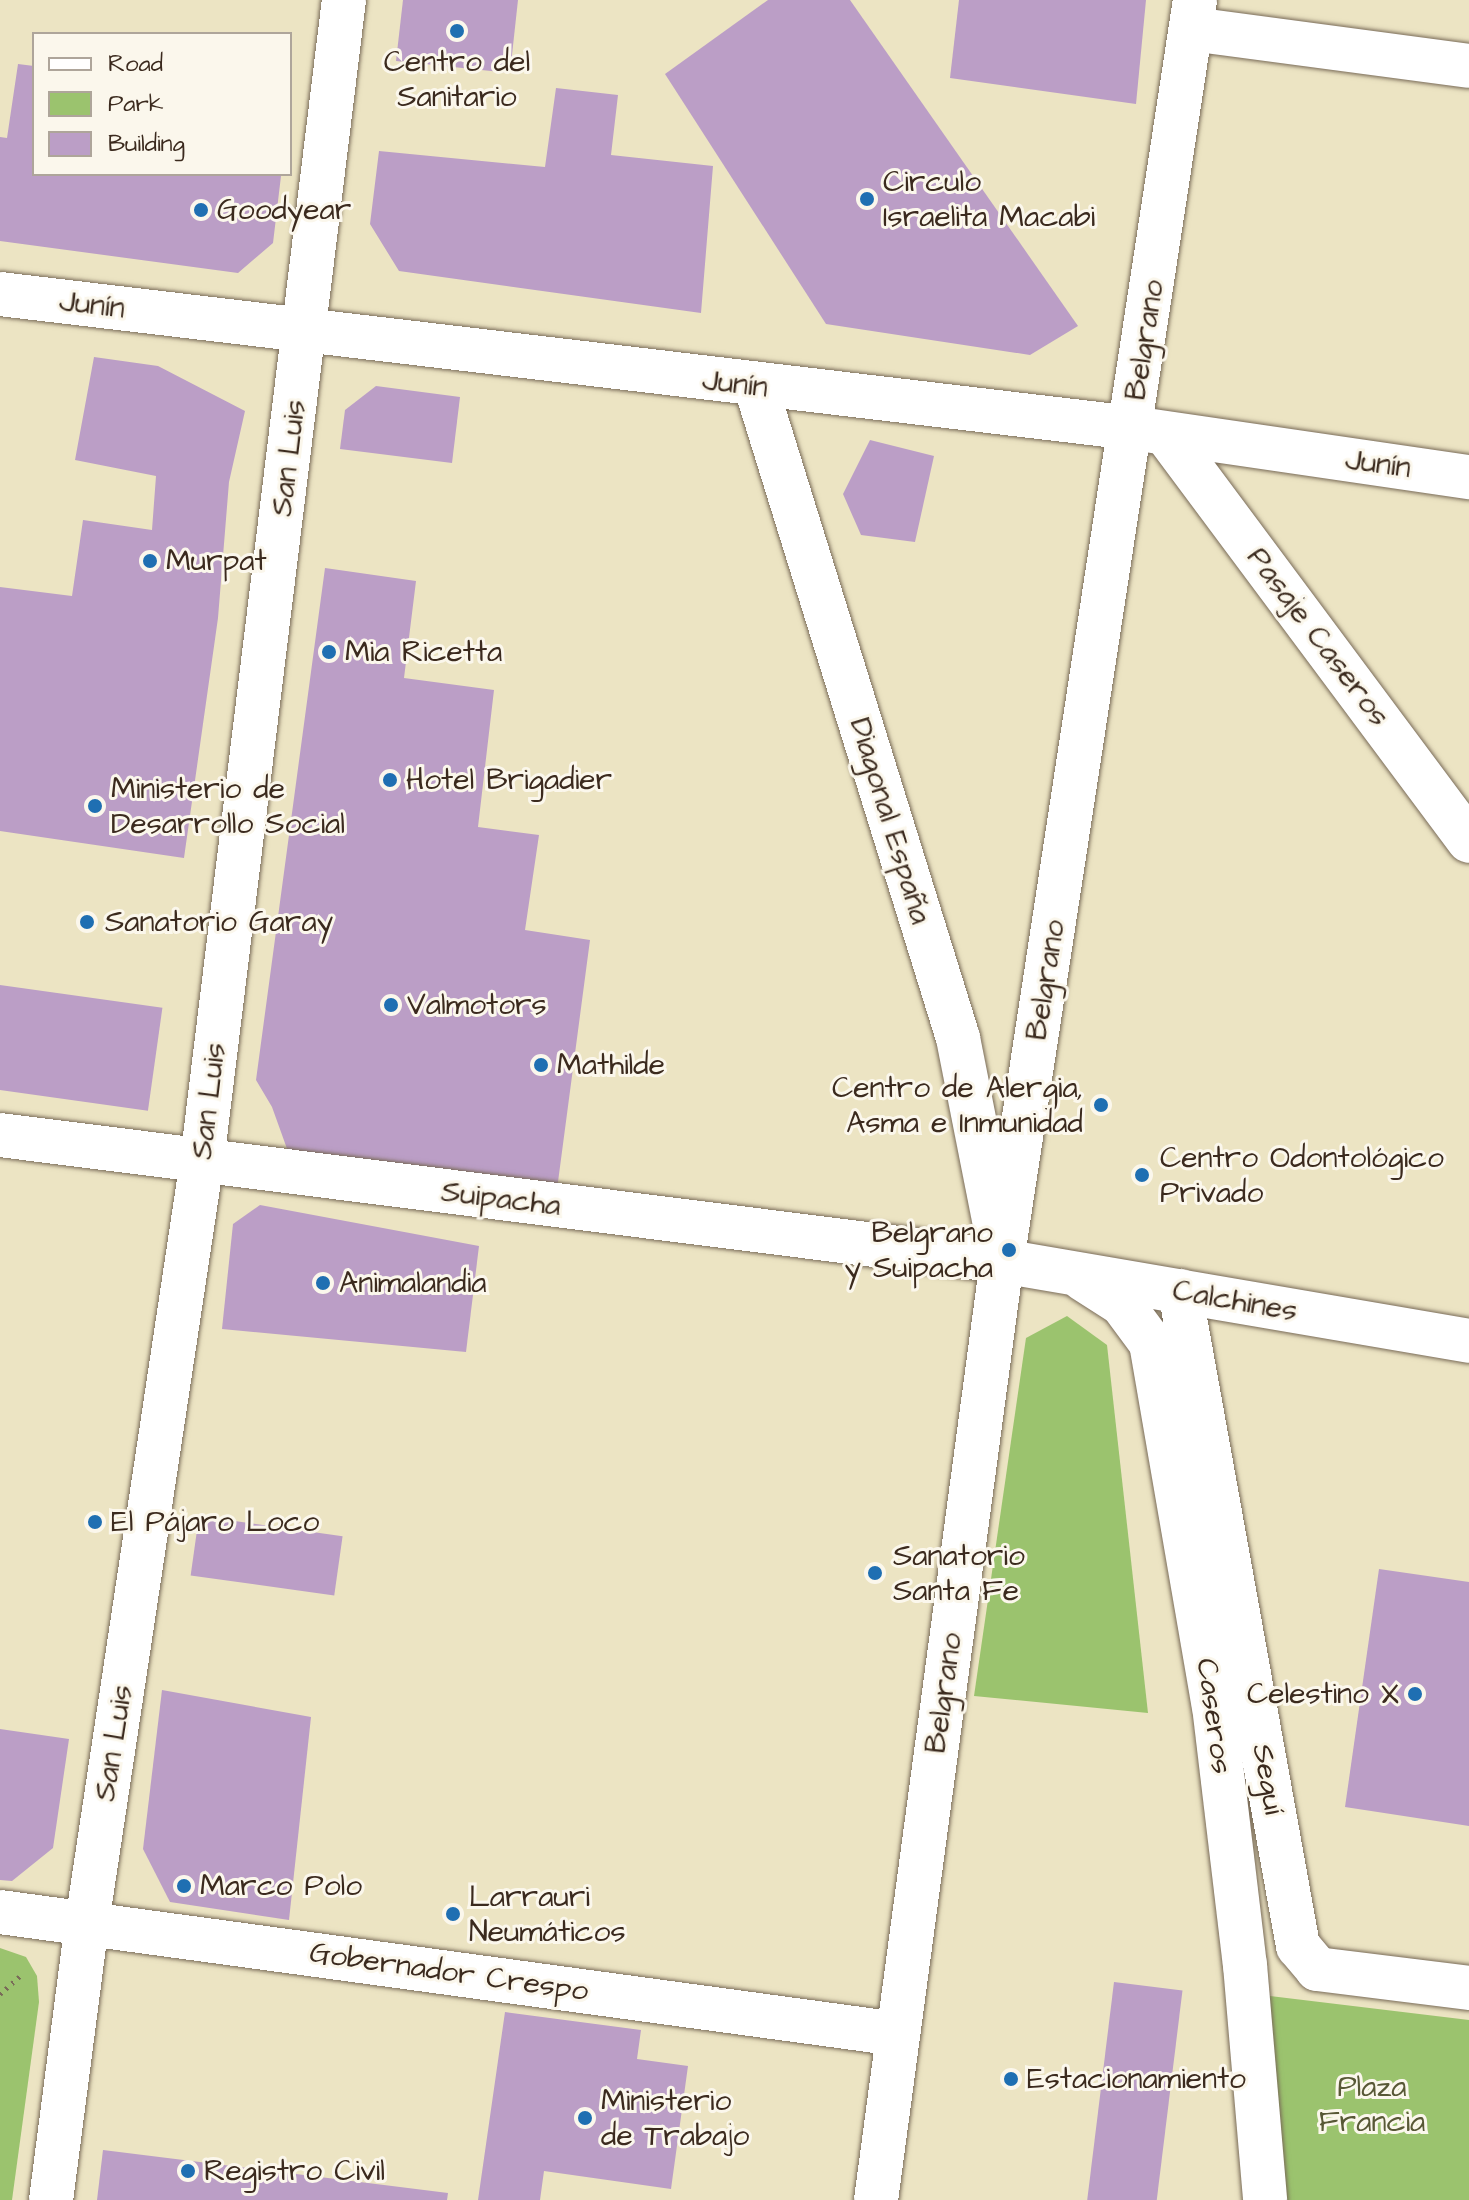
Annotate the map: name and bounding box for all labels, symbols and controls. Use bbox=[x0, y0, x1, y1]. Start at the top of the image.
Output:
marker: Centro del Sanitario bbox=[448, 22, 466, 40]
legend bbox=[32, 32, 292, 176]
place label: Centro del Sanitario bbox=[384, 44, 530, 114]
text: Road bbox=[108, 47, 163, 81]
text: Park bbox=[108, 87, 164, 121]
text: Building bbox=[108, 127, 185, 161]
place label: Circulo Israelita Macabi bbox=[883, 164, 1095, 234]
marker: Circulo Israelita Macabi bbox=[858, 190, 876, 208]
place label: Goodyear bbox=[217, 192, 351, 228]
marker: Goodyear bbox=[192, 201, 210, 219]
street label: Belgrano bbox=[1118, 277, 1172, 403]
street label: Junín bbox=[57, 283, 127, 327]
street label: Junín bbox=[700, 362, 770, 406]
street label: San Luis bbox=[264, 398, 314, 518]
street label: Junín bbox=[1343, 442, 1413, 486]
street label: Pasaje Caseros bbox=[1239, 540, 1397, 734]
place label: Murpat bbox=[166, 543, 267, 579]
marker: Murpat bbox=[141, 552, 159, 570]
place label: Mia Ricetta bbox=[345, 634, 502, 670]
marker: Mia Ricetta bbox=[320, 643, 338, 661]
street label: Diagonal España bbox=[842, 714, 938, 928]
place label: Hotel Brigadier bbox=[406, 762, 612, 798]
place label: Ministerio de Desarrollo Social bbox=[111, 771, 345, 842]
marker: Hotel Brigadier bbox=[381, 771, 399, 789]
marker: Ministerio de Desarrollo Social bbox=[86, 797, 104, 815]
place label: Sanatorio Garay bbox=[105, 904, 333, 940]
marker: Sanatorio Garay bbox=[76, 911, 98, 933]
street label: Belgrano bbox=[1019, 917, 1073, 1043]
place label: Valmotors bbox=[407, 987, 547, 1023]
marker: Valmotors bbox=[382, 996, 400, 1014]
street label: San Luis bbox=[184, 1041, 234, 1161]
place label: Mathilde bbox=[557, 1047, 665, 1083]
marker: Mathilde bbox=[532, 1056, 550, 1074]
place label: Centro de Alergia, Asma e Inmunidad bbox=[832, 1070, 1083, 1140]
marker: Centro de Alergia, Asma e Inmunidad bbox=[1090, 1094, 1112, 1116]
place label: Centro Odontológico Privado bbox=[1160, 1140, 1444, 1210]
marker: Centro Odontológico Privado bbox=[1131, 1164, 1153, 1186]
street label: Suipacha bbox=[439, 1174, 563, 1224]
place label: Belgrano y Suipacha bbox=[844, 1215, 993, 1286]
marker: Belgrano y Suipacha bbox=[1000, 1241, 1018, 1259]
place label: Animalandia bbox=[339, 1265, 487, 1301]
street label: Calchines bbox=[1170, 1272, 1300, 1330]
marker: Animalandia bbox=[314, 1274, 332, 1292]
place label: El Pájaro Loco bbox=[111, 1504, 319, 1540]
marker: El Pájaro Loco bbox=[86, 1513, 104, 1531]
place label: Sanatorio Santa Fe bbox=[893, 1538, 1025, 1608]
marker: Sanatorio Santa Fe bbox=[864, 1562, 886, 1584]
street label: Belgrano bbox=[918, 1630, 970, 1756]
street label: Caseros bbox=[1188, 1656, 1240, 1776]
place label: Celestino X bbox=[1247, 1676, 1399, 1712]
street label: San Luis bbox=[87, 1682, 141, 1804]
marker: Celestino X bbox=[1406, 1685, 1424, 1703]
street label: Seguí bbox=[1244, 1741, 1292, 1817]
place label: Marco Polo bbox=[200, 1868, 362, 1904]
marker: Marco Polo bbox=[175, 1877, 193, 1895]
place label: Larrauri Neumáticos bbox=[469, 1879, 625, 1950]
marker: Larrauri Neumáticos bbox=[444, 1905, 462, 1923]
street label: Gobernador Crespo bbox=[307, 1935, 591, 2009]
place label: Estacionamiento bbox=[1027, 2061, 1246, 2097]
park label: Plaza Francia bbox=[1319, 2069, 1425, 2140]
marker: Estacionamiento bbox=[1002, 2070, 1020, 2088]
place label: Ministerio de Trabajo bbox=[601, 2083, 749, 2154]
marker: Ministerio de Trabajo bbox=[576, 2109, 594, 2127]
place label: Registro Civil bbox=[204, 2153, 385, 2189]
marker: Registro Civil bbox=[179, 2162, 197, 2180]

